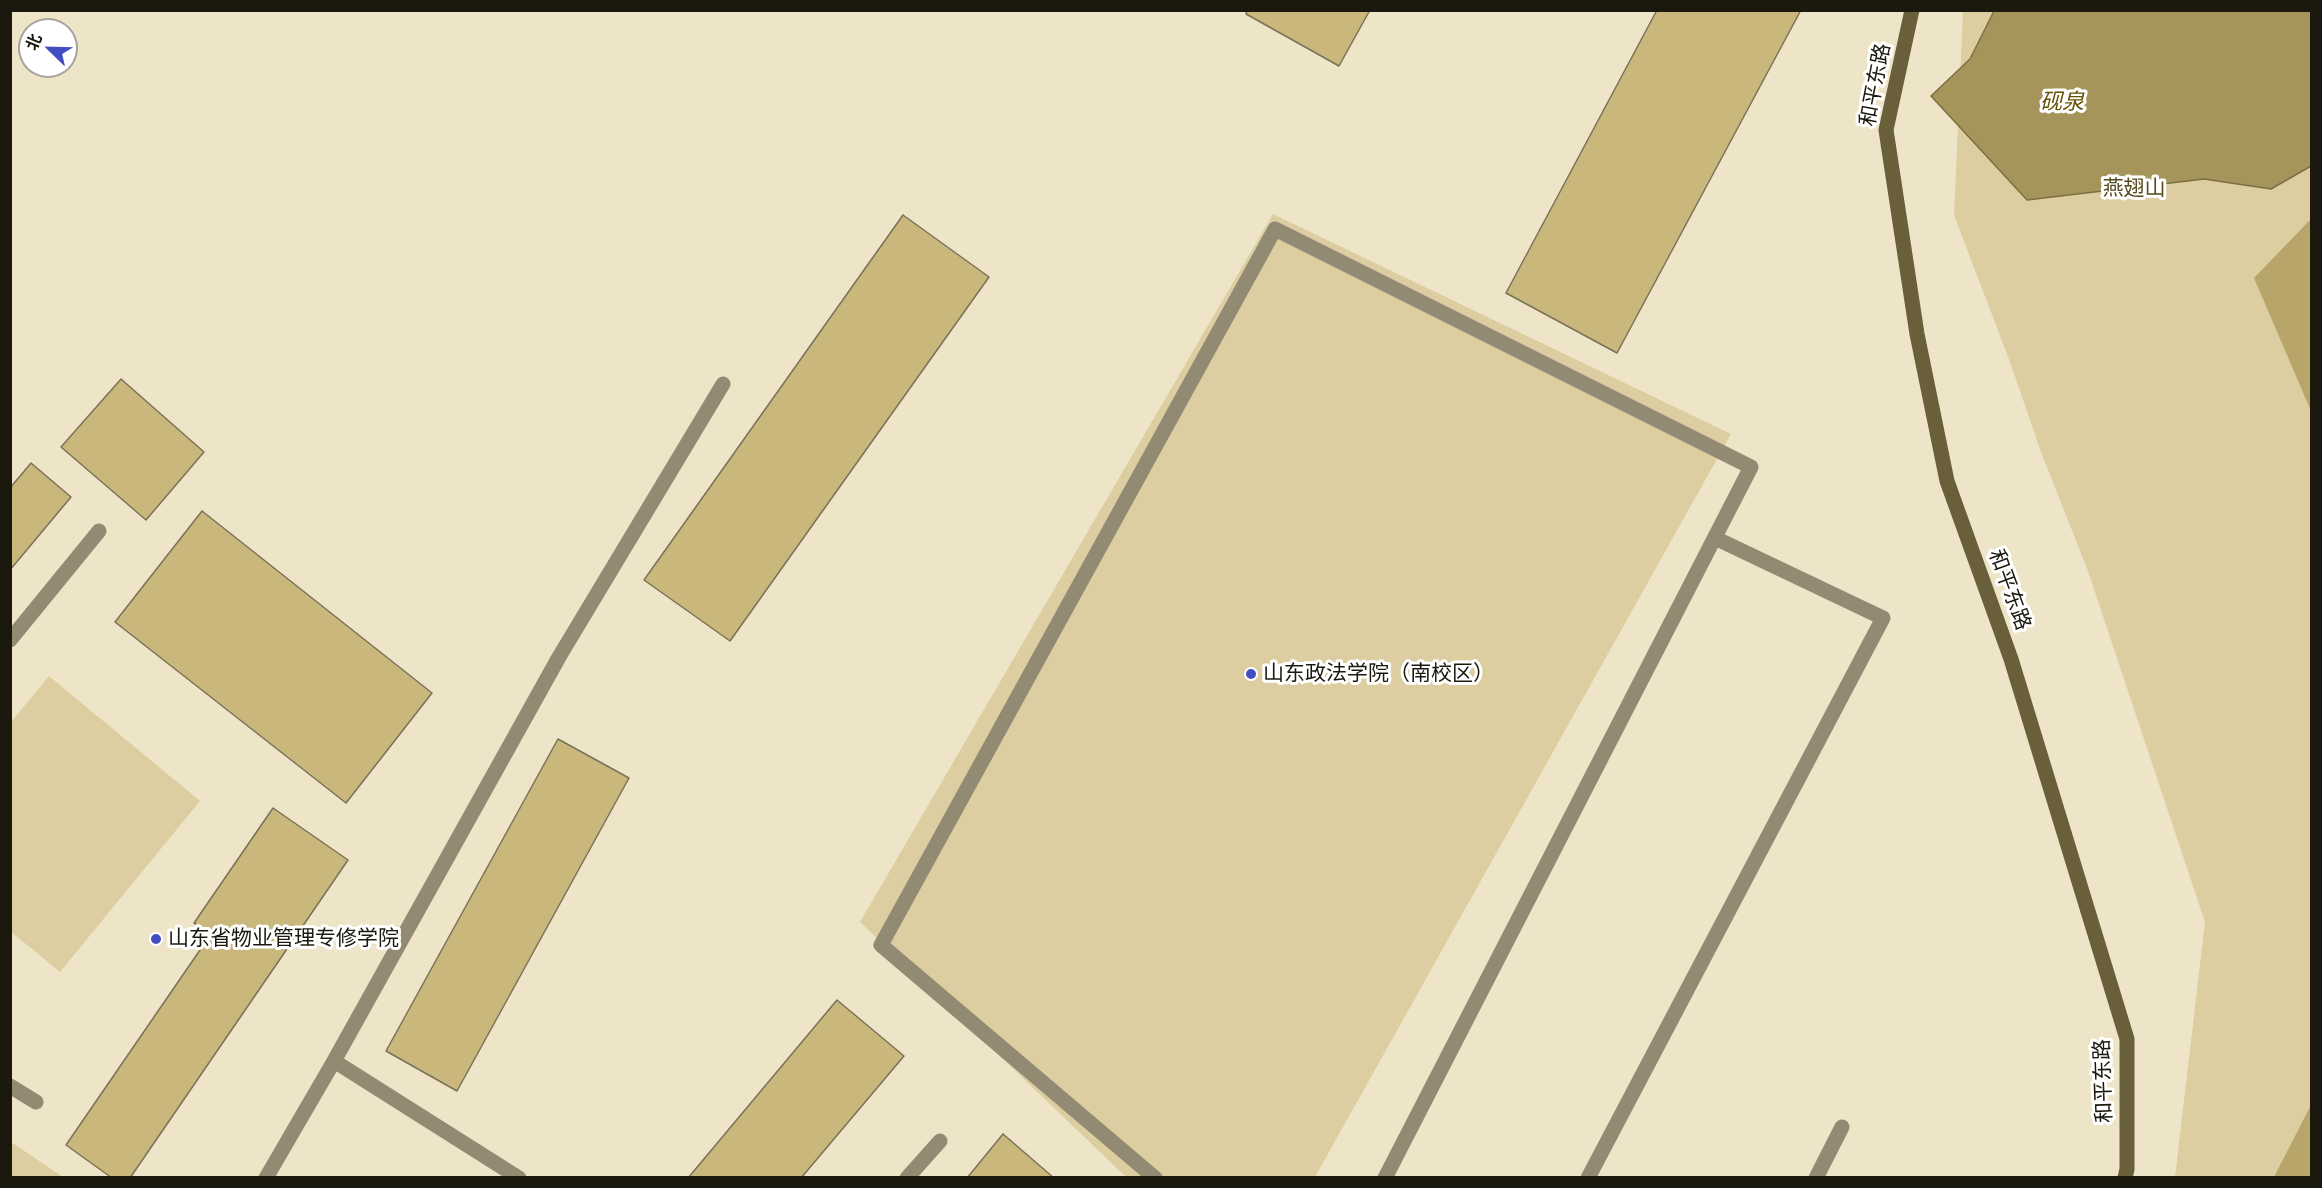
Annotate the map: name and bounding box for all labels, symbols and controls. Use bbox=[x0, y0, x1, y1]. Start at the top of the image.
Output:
north arrow bbox=[18, 18, 78, 78]
text: 北 bbox=[20, 30, 47, 53]
street label: 和平东路 bbox=[1856, 41, 1896, 129]
water label: 砚泉 bbox=[2040, 90, 2084, 116]
park label: 燕翅山 bbox=[2103, 176, 2165, 202]
street label: 和平东路 bbox=[1983, 546, 2035, 634]
place label: 山东政法学院（南校区） bbox=[1263, 661, 1494, 687]
marker: 山东政法学院（南校区） bbox=[1244, 667, 1258, 681]
place label: 山东省物业管理专修学院 bbox=[168, 926, 399, 952]
marker: 山东省物业管理专修学院 bbox=[149, 932, 163, 946]
street label: 和平东路 bbox=[2090, 1039, 2118, 1123]

